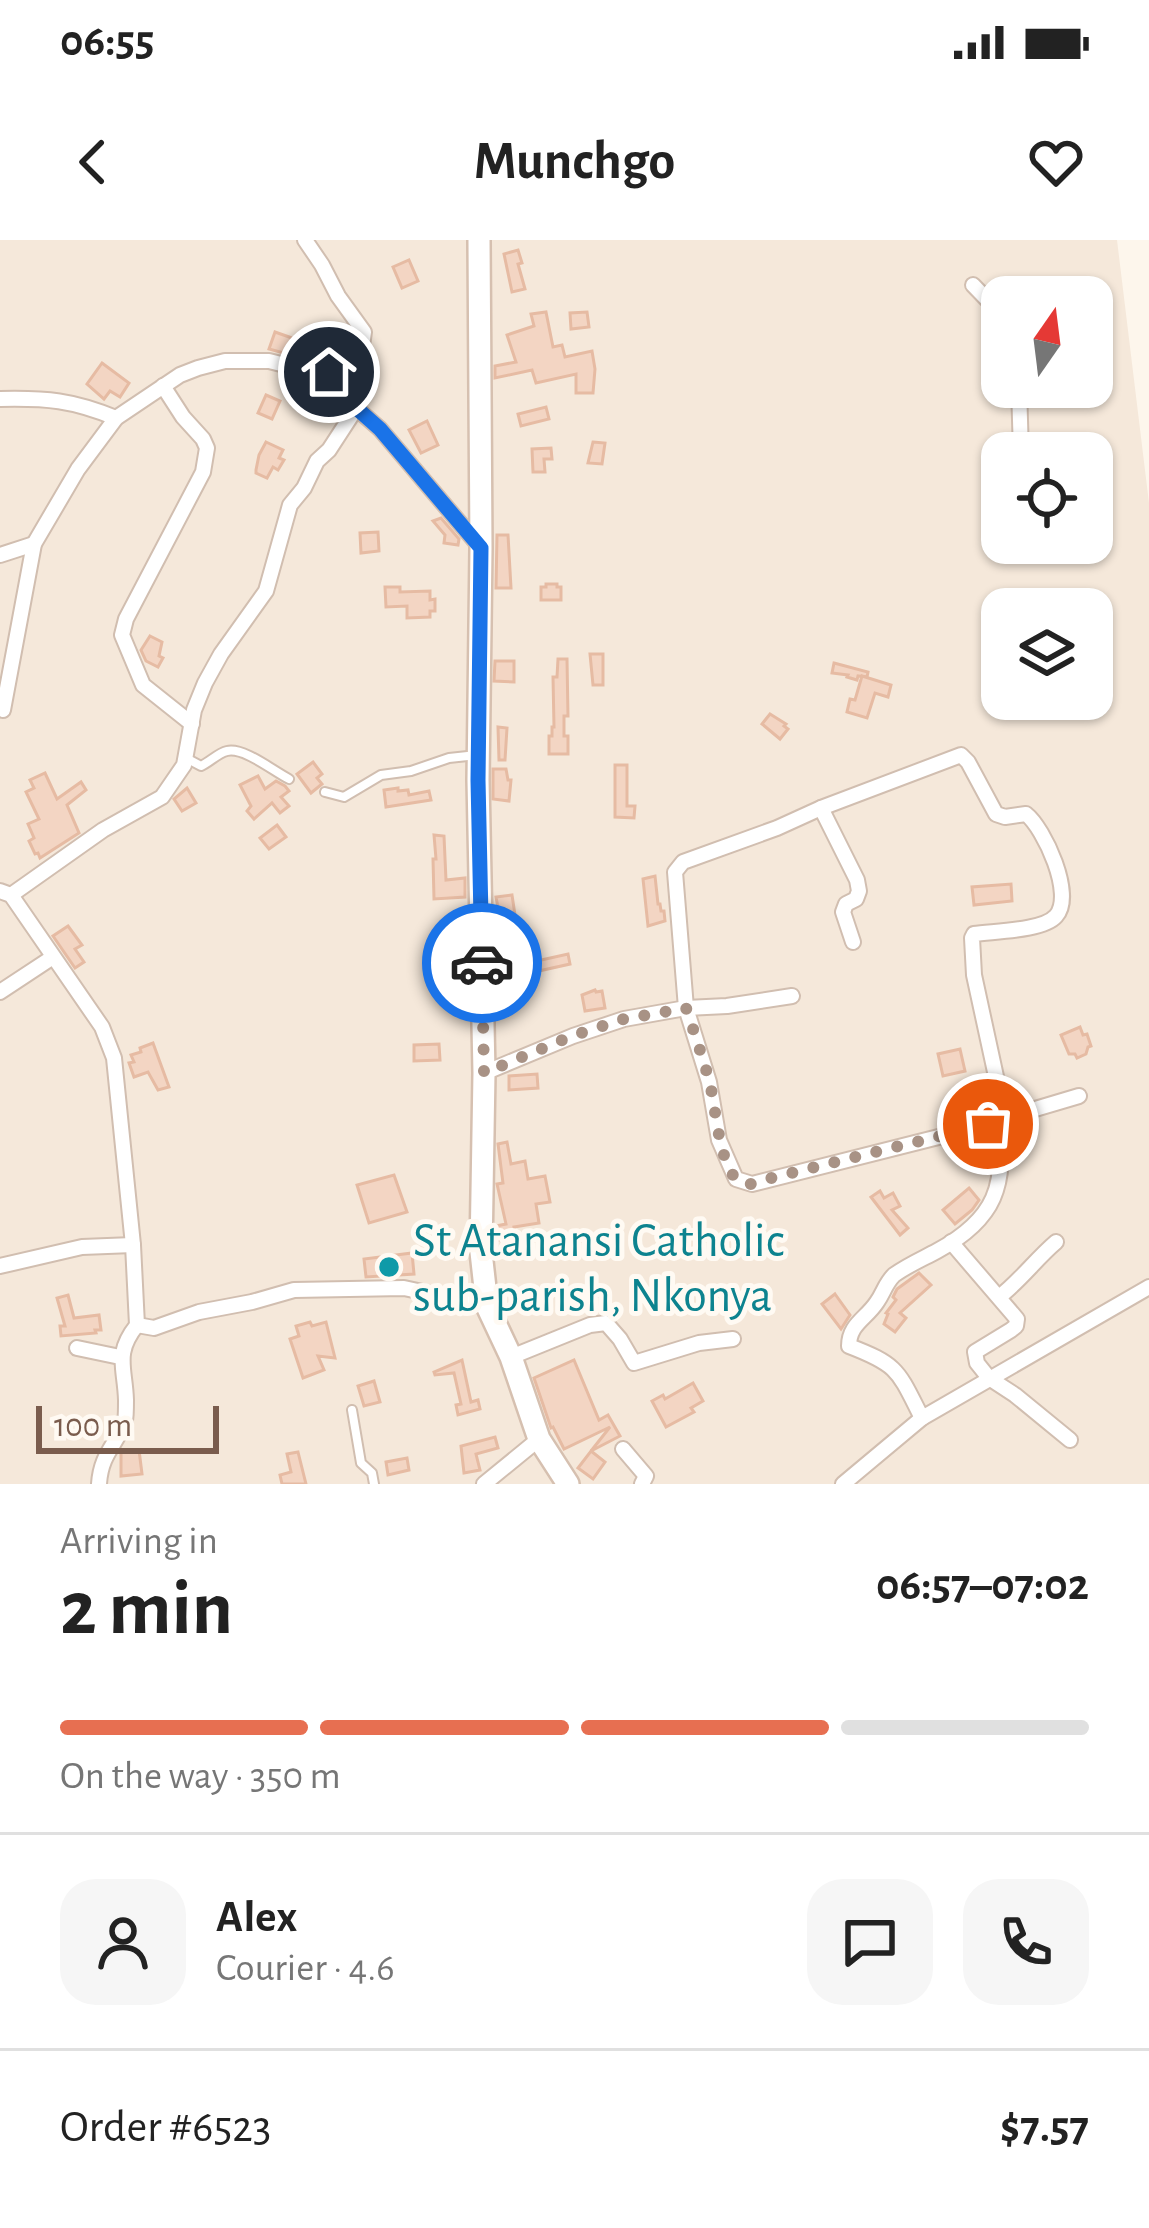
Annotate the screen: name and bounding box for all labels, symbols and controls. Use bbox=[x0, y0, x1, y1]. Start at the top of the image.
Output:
text: 06:55 bbox=[60, 19, 154, 64]
icon: back bbox=[60, 129, 126, 195]
icon: heart bbox=[1023, 129, 1089, 195]
text: Munchgo bbox=[474, 135, 675, 189]
north arrow bbox=[981, 276, 1113, 408]
map controls bbox=[981, 276, 1113, 720]
pin bbox=[278, 321, 380, 423]
icon: home bbox=[296, 339, 362, 405]
button: locate bbox=[981, 432, 1113, 564]
button: layers bbox=[981, 588, 1113, 720]
courier bbox=[422, 903, 542, 1023]
icon: car bbox=[449, 930, 515, 996]
pin bbox=[937, 1073, 1039, 1175]
icon: bag bbox=[955, 1091, 1021, 1157]
place label: St Atanansi Catholic sub-parish, Nkonya bbox=[413, 1218, 784, 1321]
marker: St Atanansi Catholic sub-parish, Nkonya bbox=[376, 1254, 402, 1280]
scale bar bbox=[36, 1400, 219, 1453]
text: 100 m bbox=[54, 1410, 132, 1443]
text: Arriving in bbox=[60, 1522, 218, 1561]
text: 06:57–07:02 bbox=[876, 1563, 1089, 1608]
text: 2 min bbox=[60, 1571, 233, 1649]
text: On the way · 350 m bbox=[60, 1757, 341, 1796]
button: person bbox=[60, 1879, 186, 2005]
button: chat bbox=[807, 1879, 933, 2005]
button: phone bbox=[963, 1879, 1089, 2005]
text: Alex bbox=[216, 1895, 297, 1940]
text: Courier · 4.6 bbox=[216, 1949, 395, 1988]
text: Order #6523 bbox=[60, 2105, 271, 2150]
text: $7.57 bbox=[1000, 2105, 1089, 2150]

